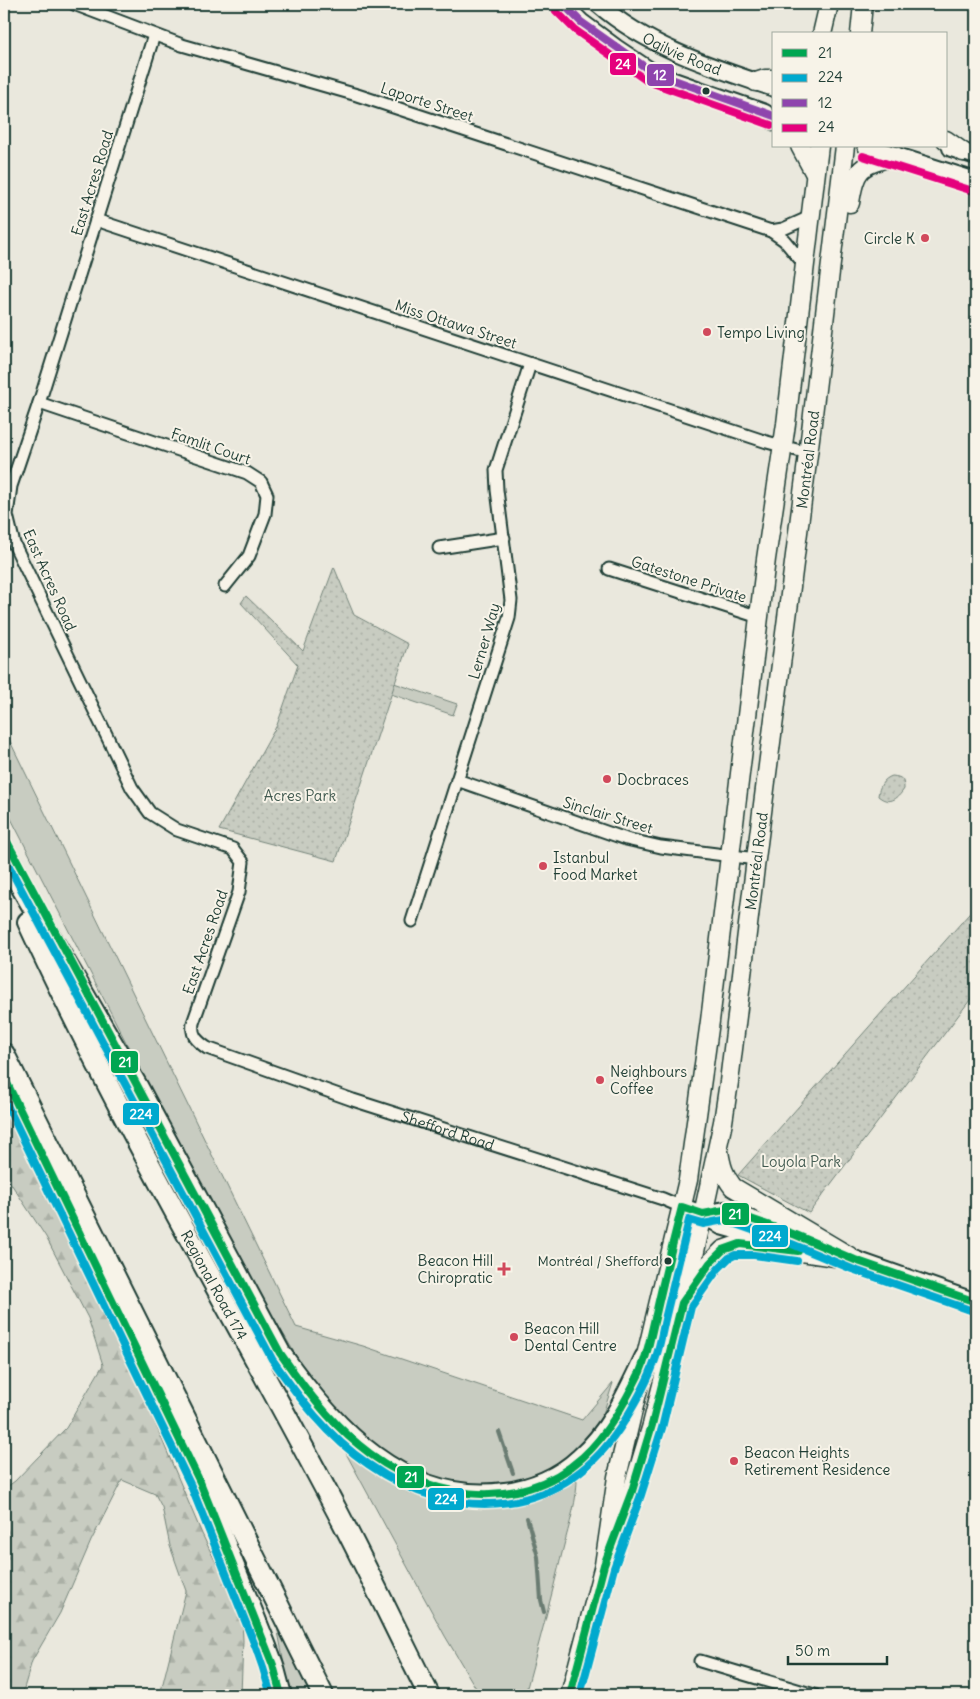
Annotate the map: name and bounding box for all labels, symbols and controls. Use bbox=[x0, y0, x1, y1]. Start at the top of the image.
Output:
street label: Ogilvie Road bbox=[639, 28, 724, 79]
legend bbox=[772, 32, 948, 148]
text: 21 bbox=[818, 43, 832, 62]
line badge: 24 bbox=[609, 52, 637, 76]
text: 24 bbox=[615, 55, 631, 73]
line badge: 12 bbox=[646, 63, 675, 87]
text: 12 bbox=[653, 66, 667, 84]
text: 224 bbox=[818, 67, 843, 86]
street label: Laporte Street bbox=[378, 78, 476, 126]
unlabelled marker bbox=[701, 86, 711, 96]
text: 12 bbox=[818, 93, 832, 112]
text: 24 bbox=[818, 117, 835, 136]
street label: East Acres Road bbox=[67, 128, 117, 238]
place label: Circle K bbox=[864, 229, 916, 248]
marker: Circle K bbox=[919, 232, 931, 244]
street label: Miss Ottawa Street bbox=[393, 295, 519, 353]
place label: Tempo Living bbox=[717, 323, 805, 342]
marker: Tempo Living bbox=[701, 326, 713, 338]
street label: Montréal Road bbox=[792, 409, 823, 510]
street label: Famlit Court bbox=[169, 424, 253, 468]
street label: East Acres Road bbox=[19, 526, 81, 634]
street label: Gatestone Private bbox=[629, 551, 749, 607]
street label: Lerner Way bbox=[464, 601, 504, 681]
place label: Docbraces bbox=[617, 770, 689, 789]
marker: Docbraces bbox=[601, 773, 613, 785]
park label: Acres Park bbox=[264, 786, 337, 805]
street label: Sinclair Street bbox=[561, 792, 655, 838]
street label: Montréal Road bbox=[740, 811, 771, 911]
place label: Istanbul Food Market bbox=[553, 848, 638, 884]
marker: Istanbul Food Market bbox=[537, 860, 549, 872]
street label: East Acres Road bbox=[178, 887, 232, 997]
line badge: 21 bbox=[110, 1050, 139, 1074]
text: 21 bbox=[118, 1053, 132, 1071]
place label: Neighbours Coffee bbox=[610, 1062, 687, 1098]
marker: Neighbours Coffee bbox=[594, 1074, 606, 1086]
line badge: 224 bbox=[122, 1102, 160, 1126]
text: 224 bbox=[129, 1105, 153, 1123]
street label: Shefford Road bbox=[399, 1107, 497, 1154]
park label: Loyola Park bbox=[761, 1152, 841, 1171]
line badge: 21 bbox=[721, 1202, 750, 1226]
text: 21 bbox=[728, 1205, 742, 1223]
line badge: 224 bbox=[751, 1224, 789, 1248]
street label: Regional Road 174 bbox=[177, 1227, 252, 1343]
text: 224 bbox=[758, 1227, 782, 1245]
place label: Beacon Hill Chiropratic bbox=[418, 1251, 493, 1287]
place label: Montréal / Shefford bbox=[537, 1252, 659, 1270]
marker: Montréal / Shefford bbox=[663, 1256, 673, 1266]
marker: Beacon Hill Chiropratic bbox=[497, 1262, 511, 1276]
place label: Beacon Hill Dental Centre bbox=[524, 1319, 617, 1355]
marker: Beacon Hill Dental Centre bbox=[508, 1331, 520, 1343]
place label: Beacon Heights Retirement Residence bbox=[744, 1443, 890, 1479]
marker: Beacon Heights Retirement Residence bbox=[728, 1455, 740, 1467]
line badge: 21 bbox=[396, 1465, 425, 1489]
text: 21 bbox=[404, 1468, 418, 1486]
line badge: 224 bbox=[427, 1487, 465, 1511]
text: 224 bbox=[434, 1490, 458, 1508]
scale bar bbox=[788, 1634, 886, 1666]
text: 50 m bbox=[795, 1641, 830, 1660]

